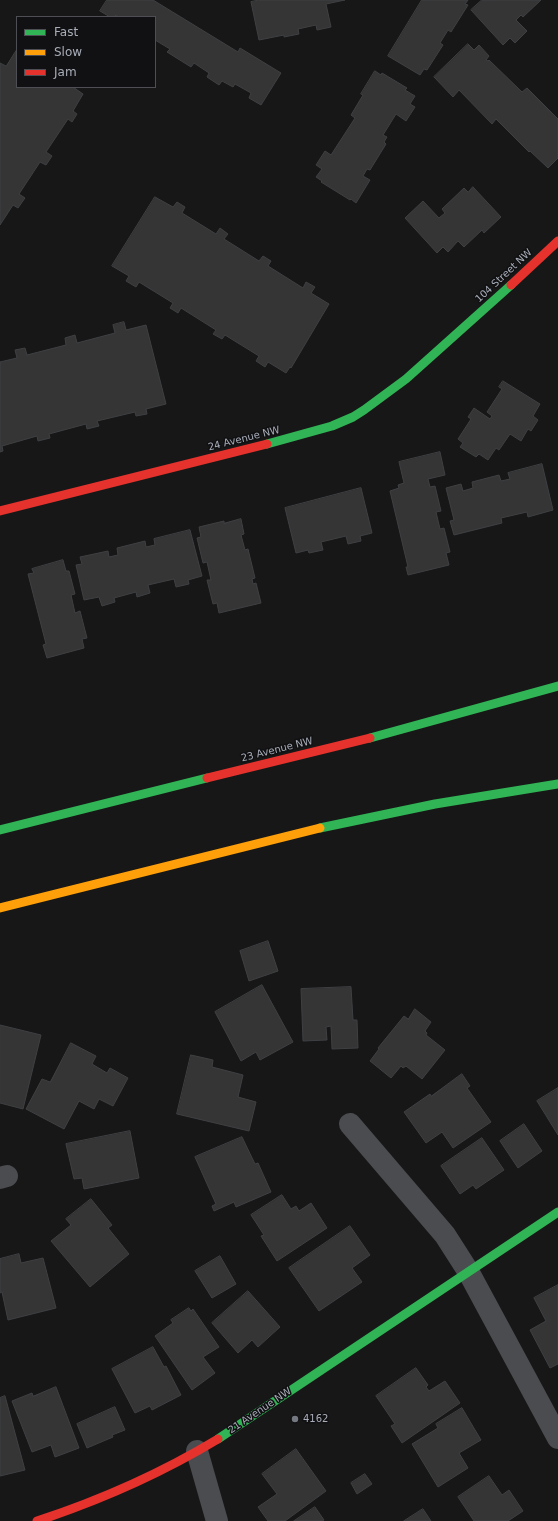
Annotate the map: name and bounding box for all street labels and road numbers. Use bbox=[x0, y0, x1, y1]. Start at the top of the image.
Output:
street label: 104 Street NW bbox=[473, 247, 535, 305]
street label: 24 Avenue NW bbox=[207, 424, 281, 454]
street label: 23 Avenue NW bbox=[240, 735, 314, 765]
street label: 21 Avenue NW bbox=[226, 1385, 294, 1437]

